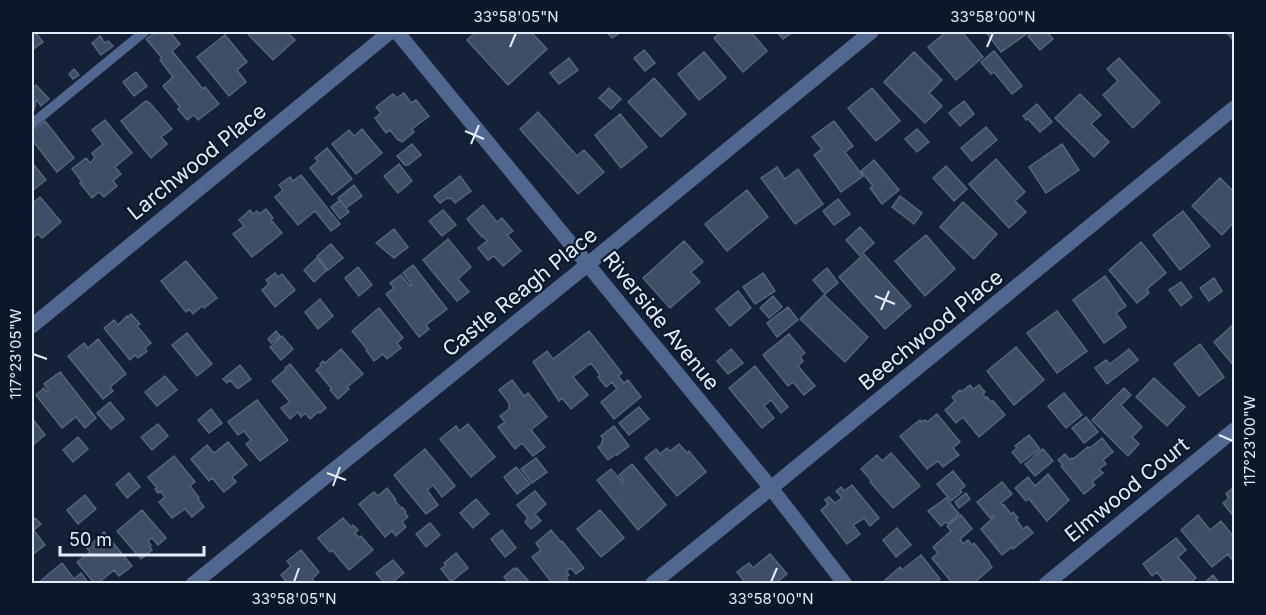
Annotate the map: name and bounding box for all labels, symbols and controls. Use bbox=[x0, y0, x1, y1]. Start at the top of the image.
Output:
text: 33°58'05"N bbox=[474, 7, 558, 26]
text: 33°58'00"N bbox=[950, 7, 1036, 26]
street label: Larchwood Place bbox=[122, 98, 271, 225]
street label: Castle Reagh Place bbox=[437, 222, 602, 362]
street label: Riverside Avenue bbox=[598, 246, 725, 395]
street label: Beechwood Place bbox=[854, 264, 1008, 395]
text: 117°23'05"W bbox=[6, 308, 25, 399]
text: 117°23'00"W bbox=[1240, 395, 1259, 487]
street label: Elmwood Court bbox=[1060, 432, 1194, 547]
scale bar bbox=[60, 519, 204, 557]
text: 50 m bbox=[69, 529, 112, 550]
text: 33°58'05"N bbox=[252, 589, 336, 608]
text: 33°58'00"N bbox=[728, 589, 814, 608]

